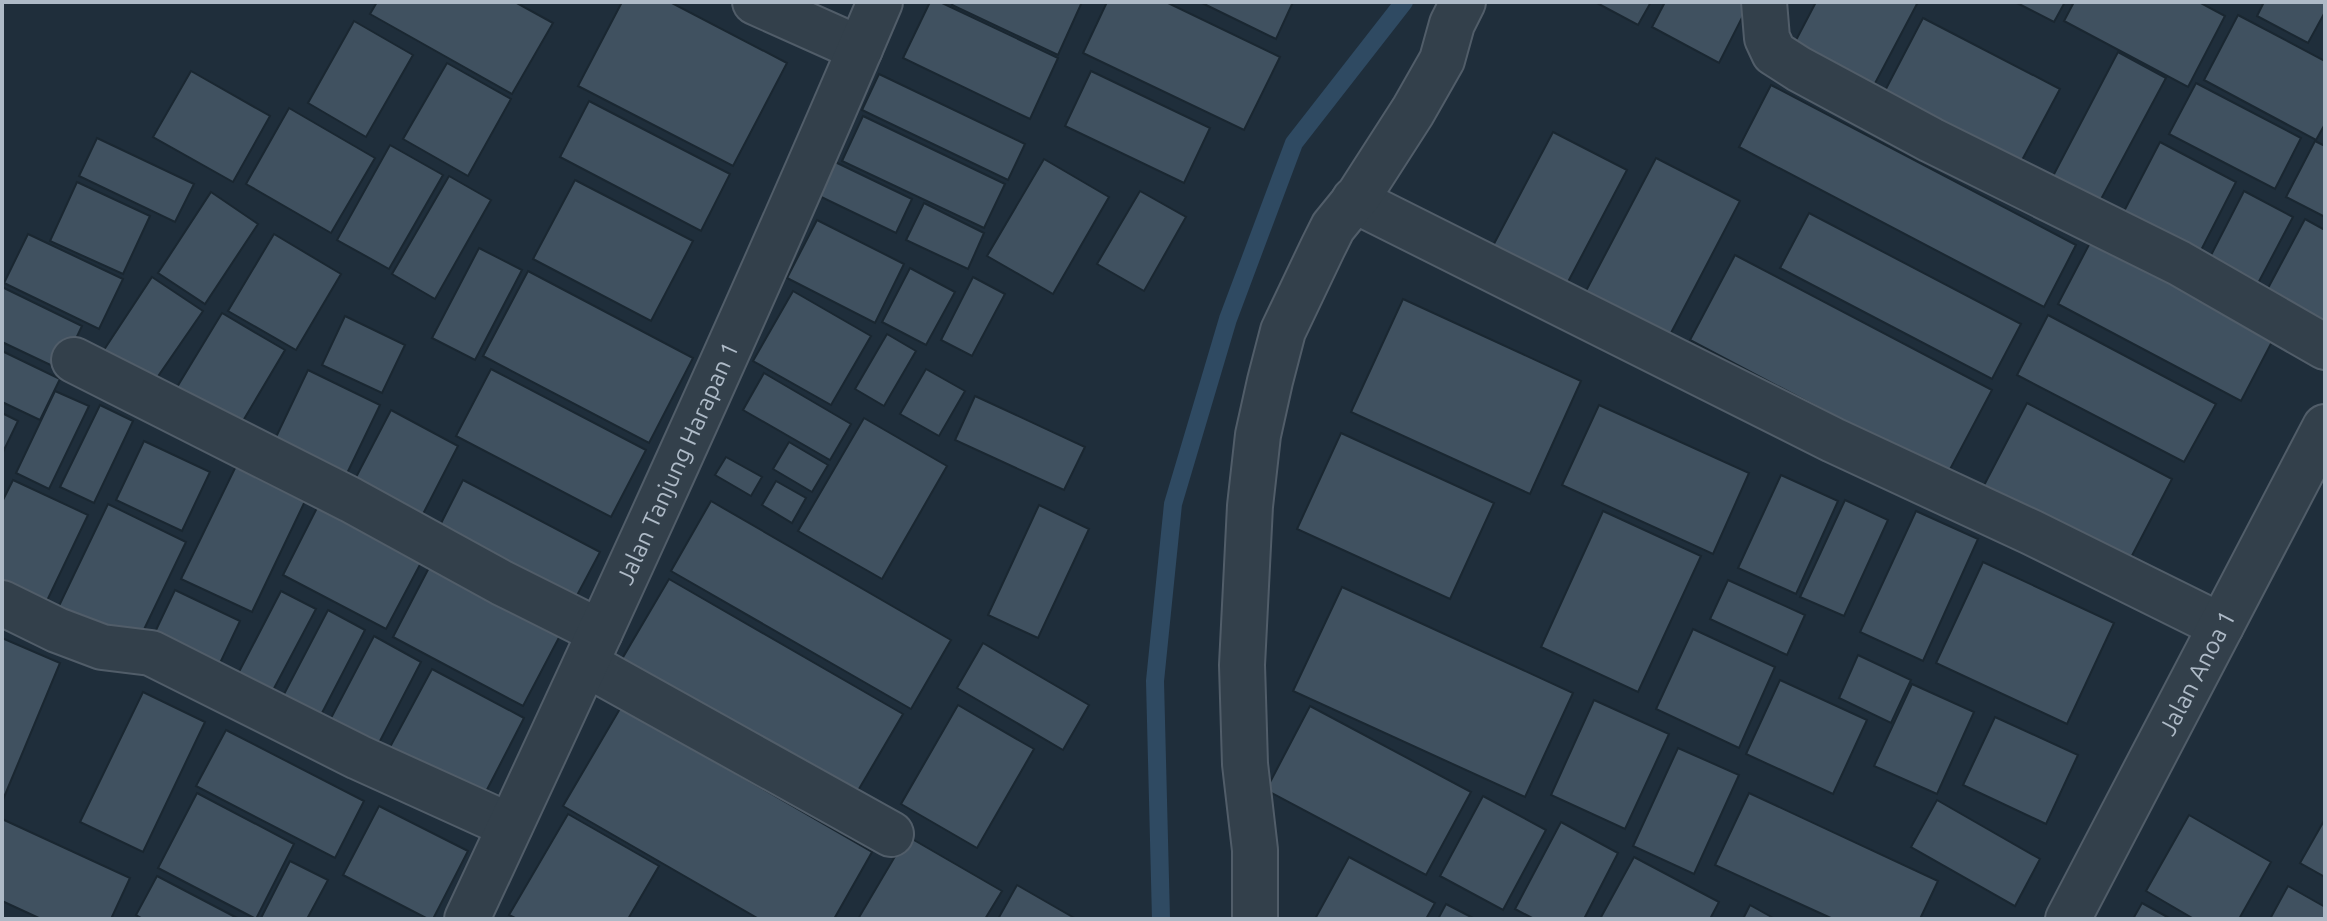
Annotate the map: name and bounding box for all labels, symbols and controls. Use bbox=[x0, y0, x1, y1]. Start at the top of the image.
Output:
street label: Jalan Tanjung Harapan 1 bbox=[610, 338, 743, 588]
street label: Jalan Anoa 1 bbox=[2153, 606, 2240, 739]

